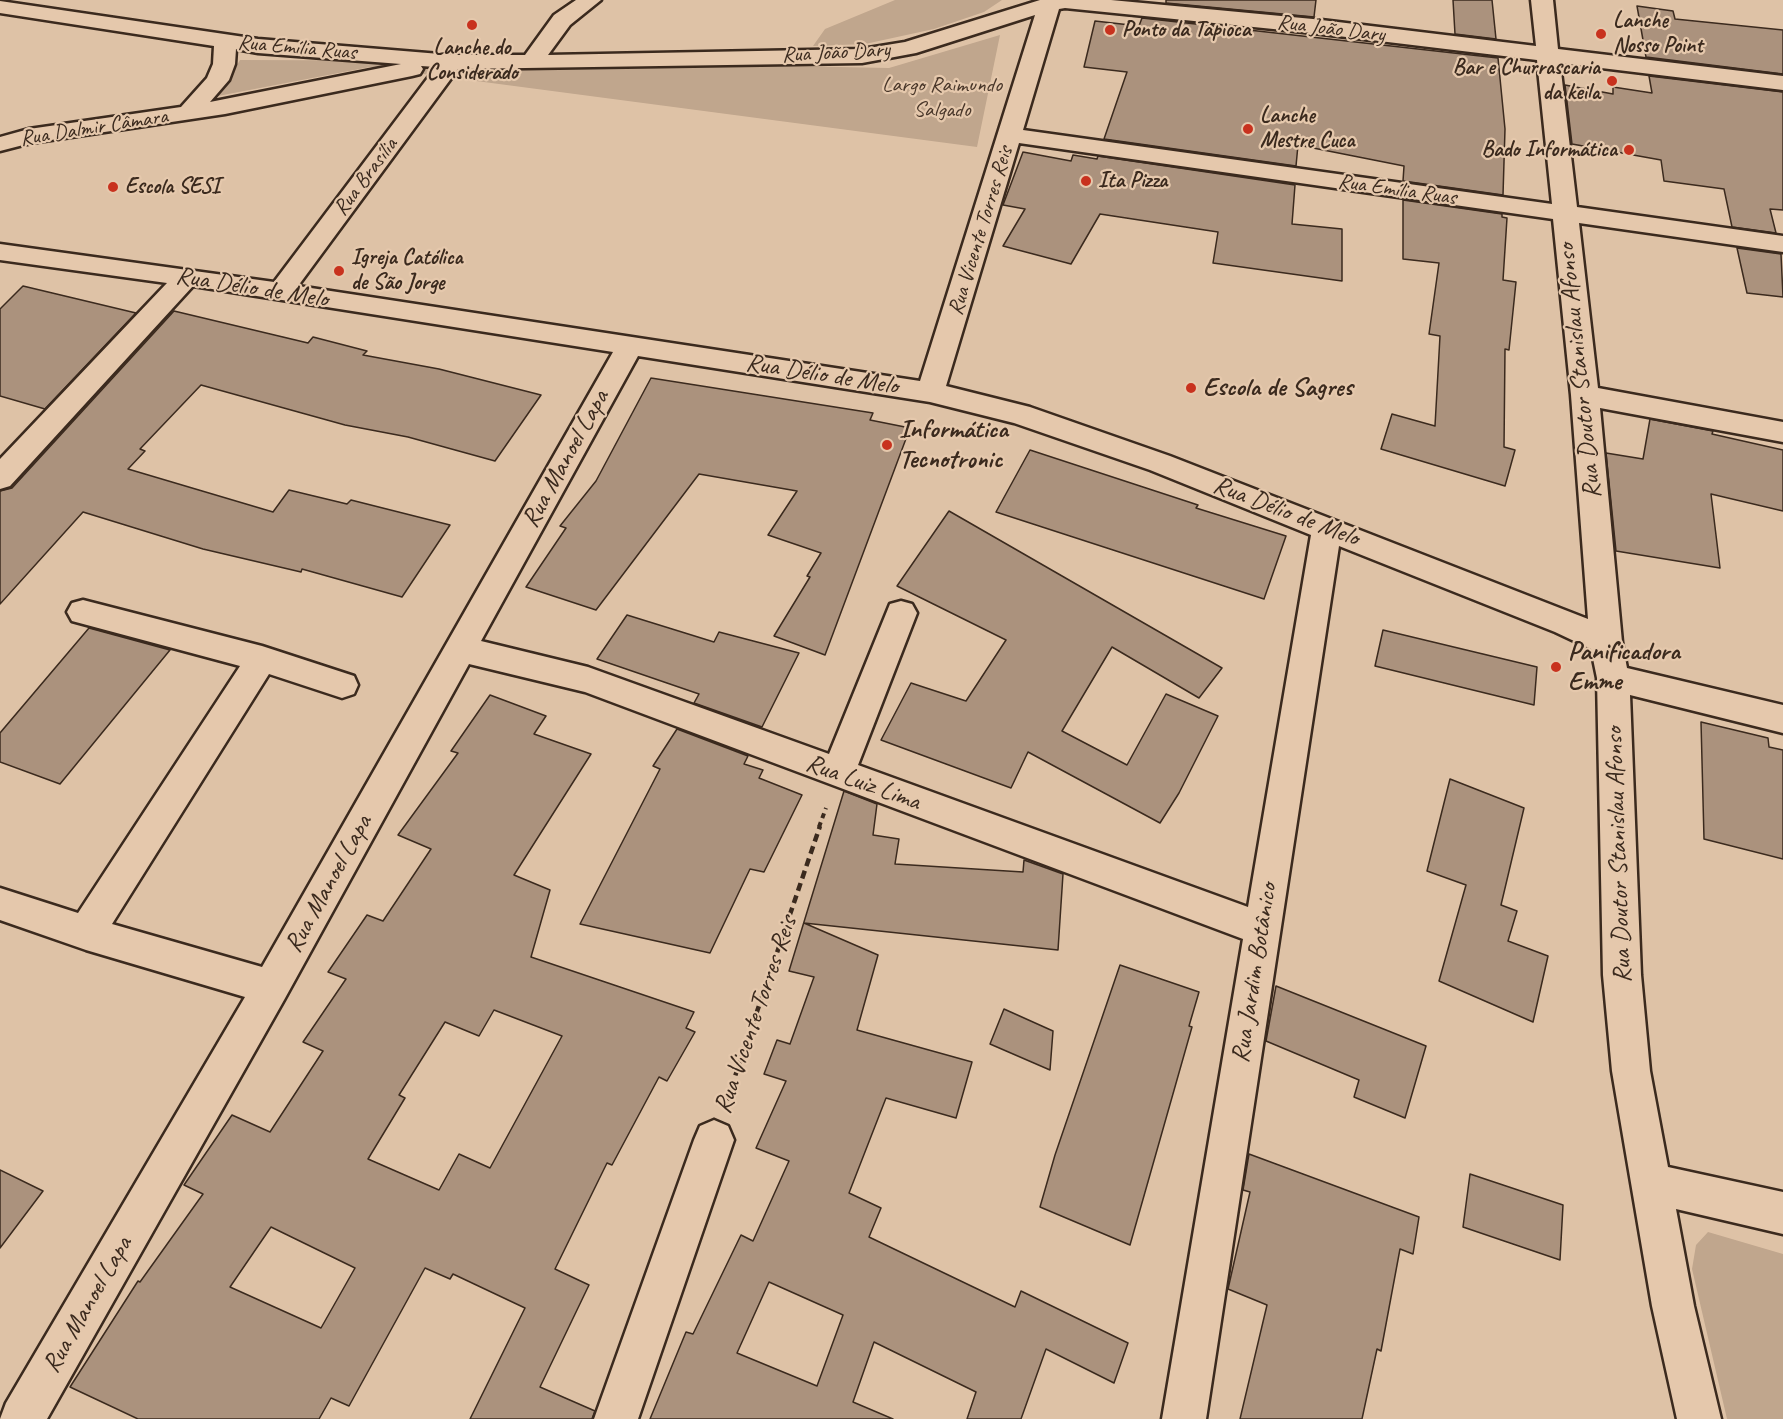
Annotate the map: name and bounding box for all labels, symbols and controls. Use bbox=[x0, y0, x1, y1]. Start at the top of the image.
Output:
place label: Lanche Nosso Point bbox=[1613, 8, 1703, 60]
street label: Rua João Dary bbox=[1276, 9, 1386, 49]
place label: Ponto da Tapioca bbox=[1122, 17, 1250, 43]
marker: Lanche do Considerado bbox=[465, 18, 479, 32]
marker: Ponto da Tapioca bbox=[1103, 23, 1117, 37]
marker: Lanche Nosso Point bbox=[1594, 27, 1608, 41]
street label: Rua Emília Ruas bbox=[237, 30, 357, 66]
place label: Lanche do Considerado bbox=[426, 35, 518, 86]
street label: Rua João Dary bbox=[781, 37, 891, 69]
place label: Bar e Churrascaria da keila bbox=[1453, 55, 1600, 106]
park label: Largo Raimundo Salgado bbox=[882, 72, 1002, 124]
marker: Bar e Churrascaria da keila bbox=[1605, 74, 1619, 88]
street label: Rua Dalmir Câmara bbox=[18, 103, 170, 153]
place label: Lanche Mestre Cuca bbox=[1260, 103, 1354, 154]
marker: Lanche Mestre Cuca bbox=[1241, 122, 1255, 136]
street label: Rua Brasília bbox=[328, 133, 404, 221]
place label: Bado Informática bbox=[1481, 137, 1617, 163]
street label: Rua Vicente Torres Reis bbox=[943, 143, 1019, 319]
marker: Bado Informática bbox=[1622, 143, 1636, 157]
place label: Ita Pizza bbox=[1098, 168, 1167, 194]
street label: Rua Emília Ruas bbox=[1336, 169, 1458, 211]
place label: Escola SESI bbox=[125, 174, 220, 200]
marker: Ita Pizza bbox=[1079, 174, 1093, 188]
marker: Escola SESI bbox=[106, 180, 120, 194]
street label: Rua Doutor Stanislau Afonso bbox=[1551, 242, 1609, 500]
place label: Igreja Católica de São Jorge bbox=[351, 245, 463, 296]
street label: Rua Délio de Melo bbox=[174, 261, 330, 315]
marker: Igreja Católica de São Jorge bbox=[332, 264, 346, 278]
street label: Rua Délio de Melo bbox=[744, 348, 900, 402]
place label: Escola de Sagres bbox=[1203, 372, 1353, 404]
marker: Escola de Sagres bbox=[1184, 381, 1198, 395]
street label: Rua Manoel Lapa bbox=[515, 385, 617, 533]
place label: Informática Tecnotronic bbox=[899, 414, 1008, 476]
marker: Informática Tecnotronic bbox=[880, 438, 894, 452]
street label: Rua Délio de Melo bbox=[1209, 470, 1363, 554]
place label: Panificadora Emme bbox=[1568, 636, 1680, 698]
marker: Panificadora Emme bbox=[1549, 660, 1563, 674]
street label: Rua Doutor Stanislau Afonso bbox=[1599, 726, 1639, 984]
street label: Rua Luiz Lima bbox=[801, 748, 925, 818]
street label: Rua Manoel Lapa bbox=[278, 810, 380, 958]
street label: Rua Jardim Botânico bbox=[1225, 881, 1285, 1065]
street label: Rua Vicente Torres Reis bbox=[708, 912, 804, 1118]
street label: Rua Manoel Lapa bbox=[36, 1231, 140, 1379]

